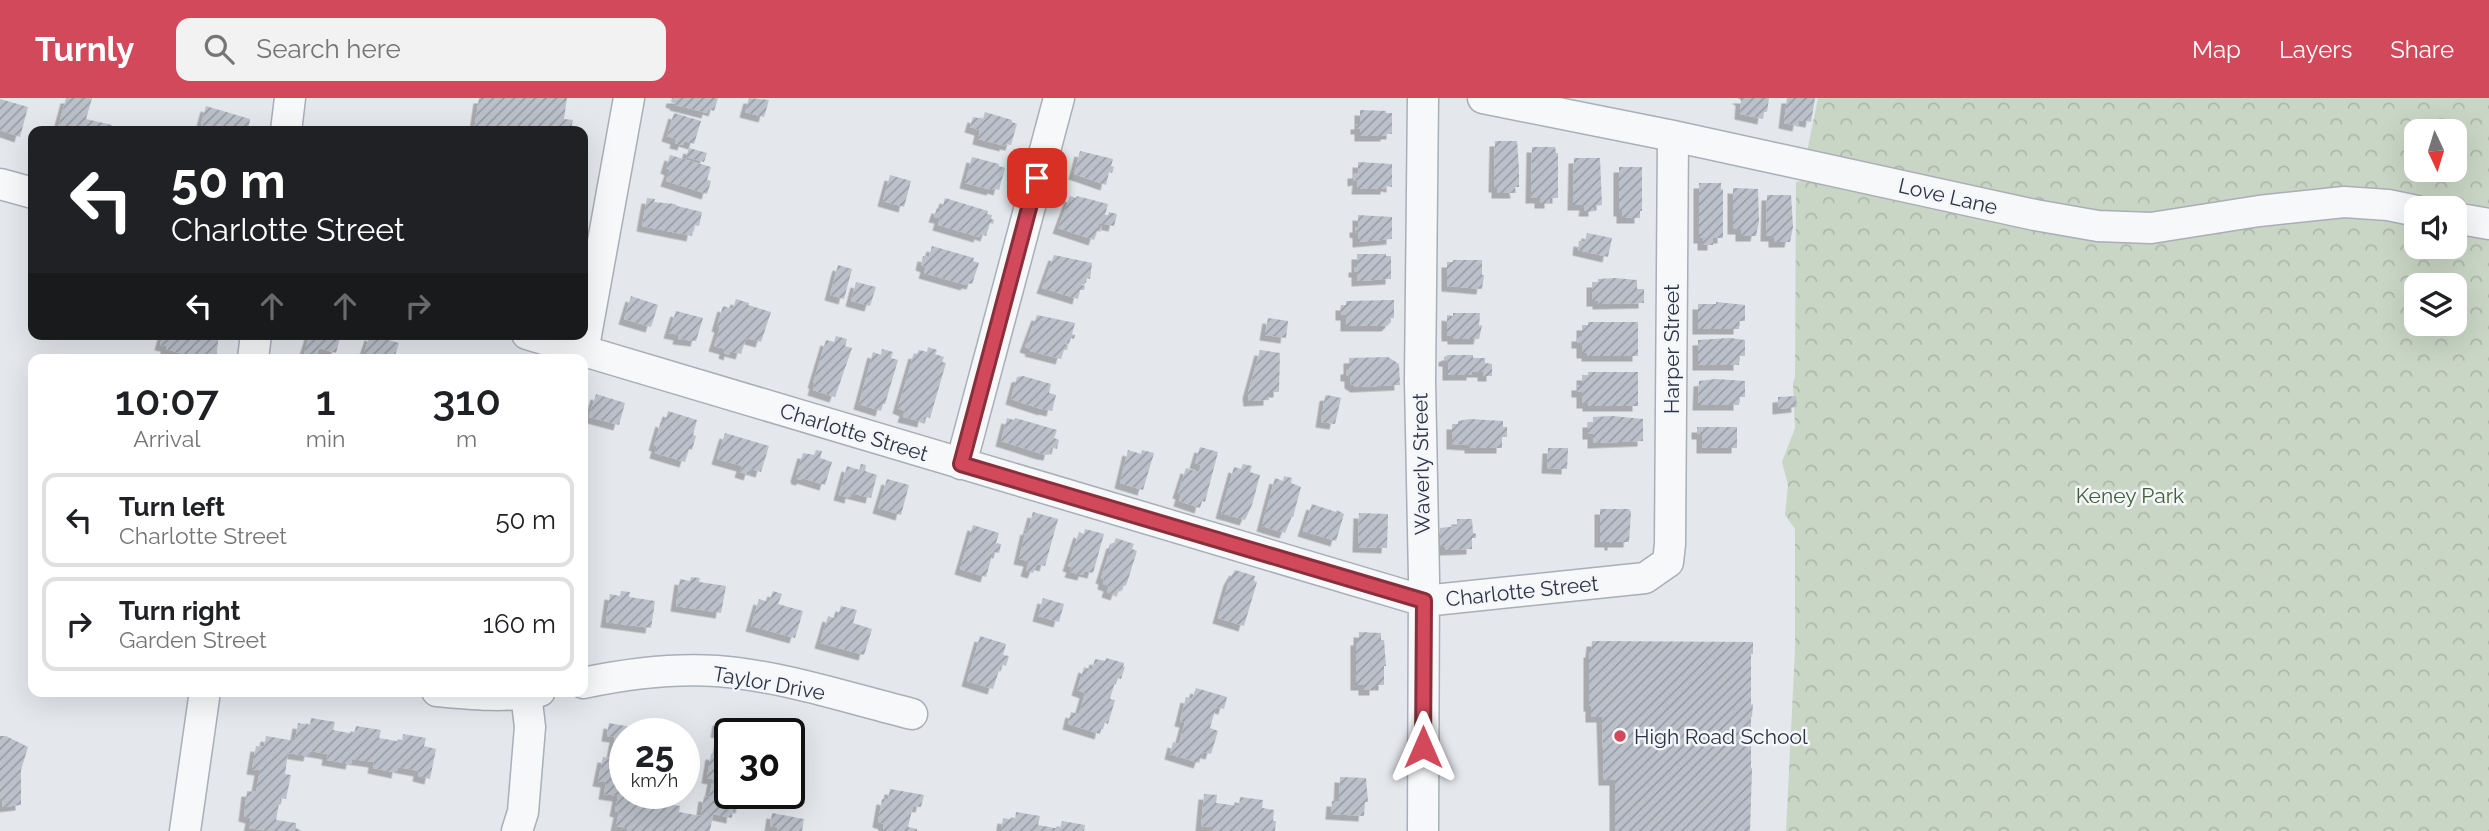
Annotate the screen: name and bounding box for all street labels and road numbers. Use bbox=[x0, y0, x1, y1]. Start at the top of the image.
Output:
street label: Love Lane bbox=[1896, 172, 2000, 220]
street label: Harper Street bbox=[1659, 284, 1684, 414]
street label: Waverly Street bbox=[1407, 393, 1435, 535]
street label: Charlotte Street bbox=[777, 398, 931, 466]
street label: Charlotte Street bbox=[1444, 571, 1600, 611]
street label: Taylor Drive bbox=[711, 661, 827, 705]

